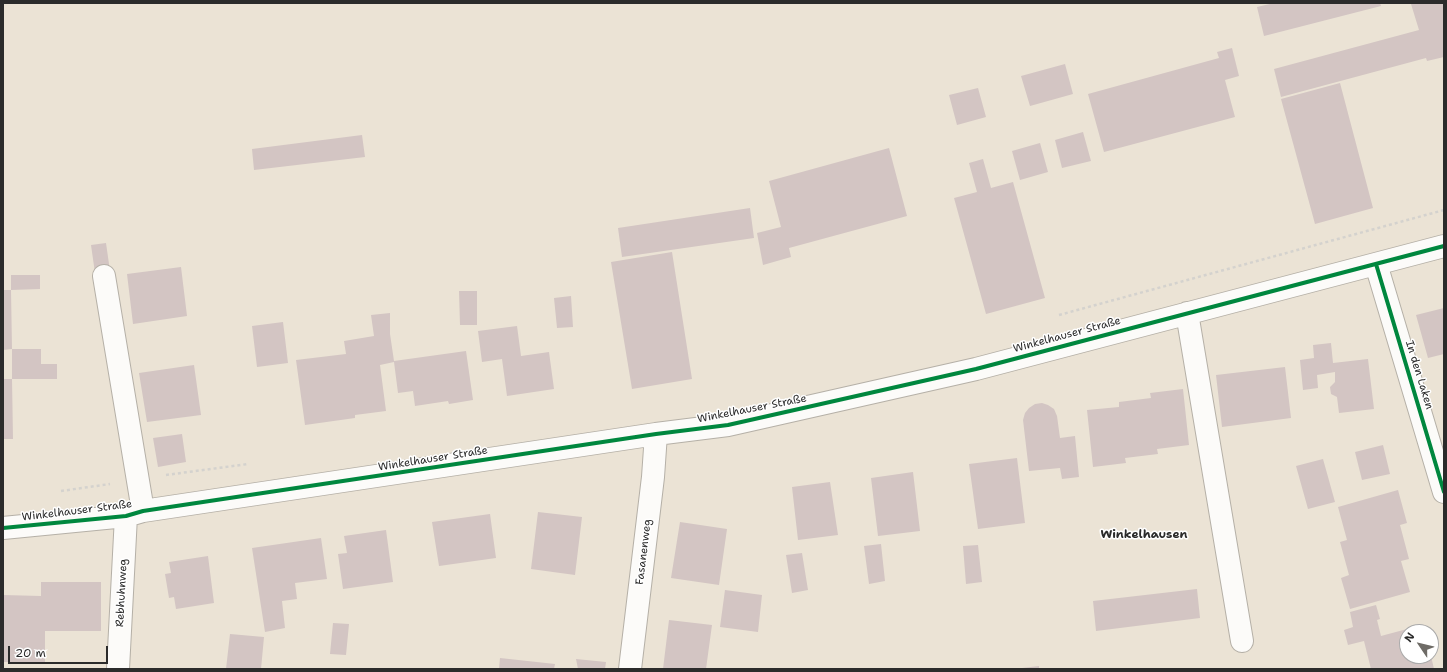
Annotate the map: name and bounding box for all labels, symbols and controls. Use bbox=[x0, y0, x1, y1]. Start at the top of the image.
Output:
street label: Winkelhauser Straße bbox=[1012, 314, 1122, 356]
street label: In den Laken bbox=[1402, 339, 1436, 411]
street label: Winkelhauser Straße bbox=[696, 392, 808, 426]
street label: Winkelhauser Straße bbox=[377, 444, 489, 474]
street label: Winkelhauser Straße bbox=[21, 498, 133, 524]
street label: Fasanenweg bbox=[633, 518, 655, 586]
district label: Winkelhausen bbox=[1100, 528, 1188, 542]
street label: Rebhuhnweg bbox=[114, 558, 130, 628]
north arrow bbox=[1399, 624, 1439, 664]
text: N bbox=[1401, 630, 1418, 645]
scale bar bbox=[10, 638, 110, 664]
text: 20 m bbox=[15, 645, 46, 661]

